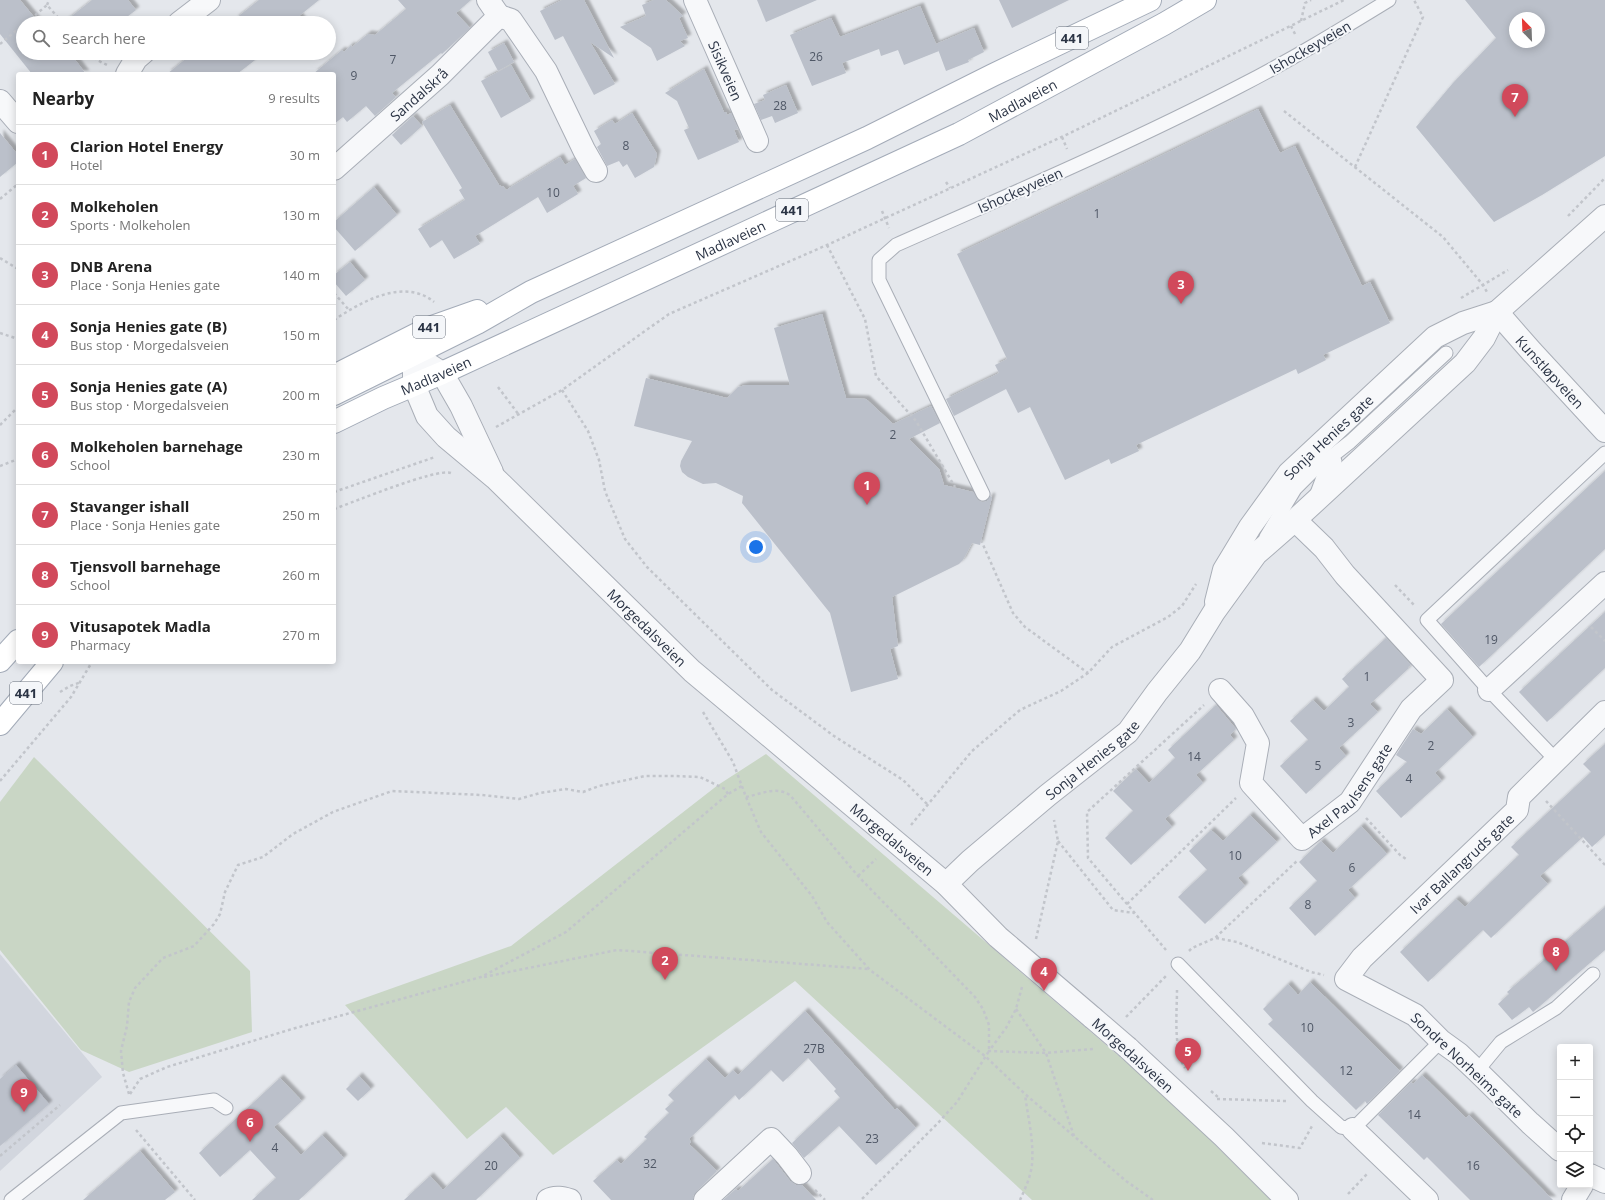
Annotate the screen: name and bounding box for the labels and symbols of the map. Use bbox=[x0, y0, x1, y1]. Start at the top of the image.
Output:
north arrow bbox=[1509, 12, 1545, 48]
street label: Ishockeyveien bbox=[1266, 16, 1354, 78]
road number: 441 bbox=[1056, 27, 1088, 49]
street label: Sisikveien bbox=[704, 38, 748, 103]
house number: 26 bbox=[809, 48, 823, 65]
house number: 7 bbox=[390, 51, 397, 68]
street label: Sandalskrå bbox=[385, 63, 452, 125]
house number: 9 bbox=[351, 67, 358, 84]
street label: Madlaveien bbox=[985, 74, 1060, 126]
pin: 7 bbox=[1502, 84, 1528, 117]
house number: 28 bbox=[773, 97, 787, 114]
house number: 8 bbox=[623, 137, 630, 154]
street label: Ishockeyveien bbox=[974, 163, 1066, 217]
house number: 10 bbox=[546, 184, 560, 201]
road number: 441 bbox=[776, 199, 808, 221]
house number: 1 bbox=[1094, 205, 1100, 222]
street label: Madlaveien bbox=[692, 215, 768, 264]
pin: 3 bbox=[1168, 271, 1194, 304]
road number: 441 bbox=[413, 316, 445, 338]
street label: Kunstløpveien bbox=[1512, 331, 1589, 412]
street label: Madlaveien bbox=[398, 351, 474, 399]
street label: Sonja Henies gate bbox=[1278, 390, 1377, 483]
house number: 2 bbox=[890, 426, 897, 443]
pin: 1 bbox=[854, 472, 880, 505]
your location bbox=[746, 537, 766, 557]
street label: Morgedalsveien bbox=[604, 584, 691, 670]
house number: 19 bbox=[1484, 631, 1498, 648]
house number: 1 bbox=[1364, 668, 1370, 685]
road number: 441 bbox=[10, 682, 42, 704]
house number: 3 bbox=[1348, 714, 1355, 731]
street label: Sonja Henies gate bbox=[1041, 716, 1143, 803]
house number: 2 bbox=[1428, 737, 1435, 754]
street label: Axel Paulsens gate bbox=[1303, 739, 1396, 841]
house number: 14 bbox=[1187, 748, 1201, 765]
house number: 5 bbox=[1315, 757, 1322, 774]
house number: 4 bbox=[1406, 770, 1413, 787]
street label: Morgedalsveien bbox=[846, 798, 938, 880]
street label: Ivar Ballangruds gate bbox=[1405, 809, 1518, 917]
house number: 10 bbox=[1228, 847, 1242, 864]
house number: 6 bbox=[1349, 859, 1356, 876]
house number: 8 bbox=[1305, 896, 1312, 913]
pin: 8 bbox=[1543, 938, 1569, 971]
pin: 2 bbox=[652, 947, 678, 980]
pin: 4 bbox=[1031, 958, 1057, 991]
street label: Sondre Norheims gate bbox=[1407, 1008, 1527, 1122]
street label: Morgedalsveien bbox=[1088, 1013, 1178, 1097]
house number: 10 bbox=[1300, 1019, 1314, 1036]
pin: 5 bbox=[1175, 1038, 1201, 1071]
house number: 27B bbox=[803, 1040, 825, 1057]
house number: 12 bbox=[1339, 1062, 1353, 1079]
pin: 9 bbox=[11, 1079, 37, 1112]
house number: 14 bbox=[1407, 1106, 1421, 1123]
pin: 6 bbox=[237, 1109, 263, 1142]
house number: 23 bbox=[865, 1130, 879, 1147]
house number: 4 bbox=[272, 1139, 279, 1156]
house number: 32 bbox=[643, 1155, 657, 1172]
house number: 20 bbox=[484, 1157, 498, 1174]
house number: 16 bbox=[1466, 1157, 1480, 1174]

